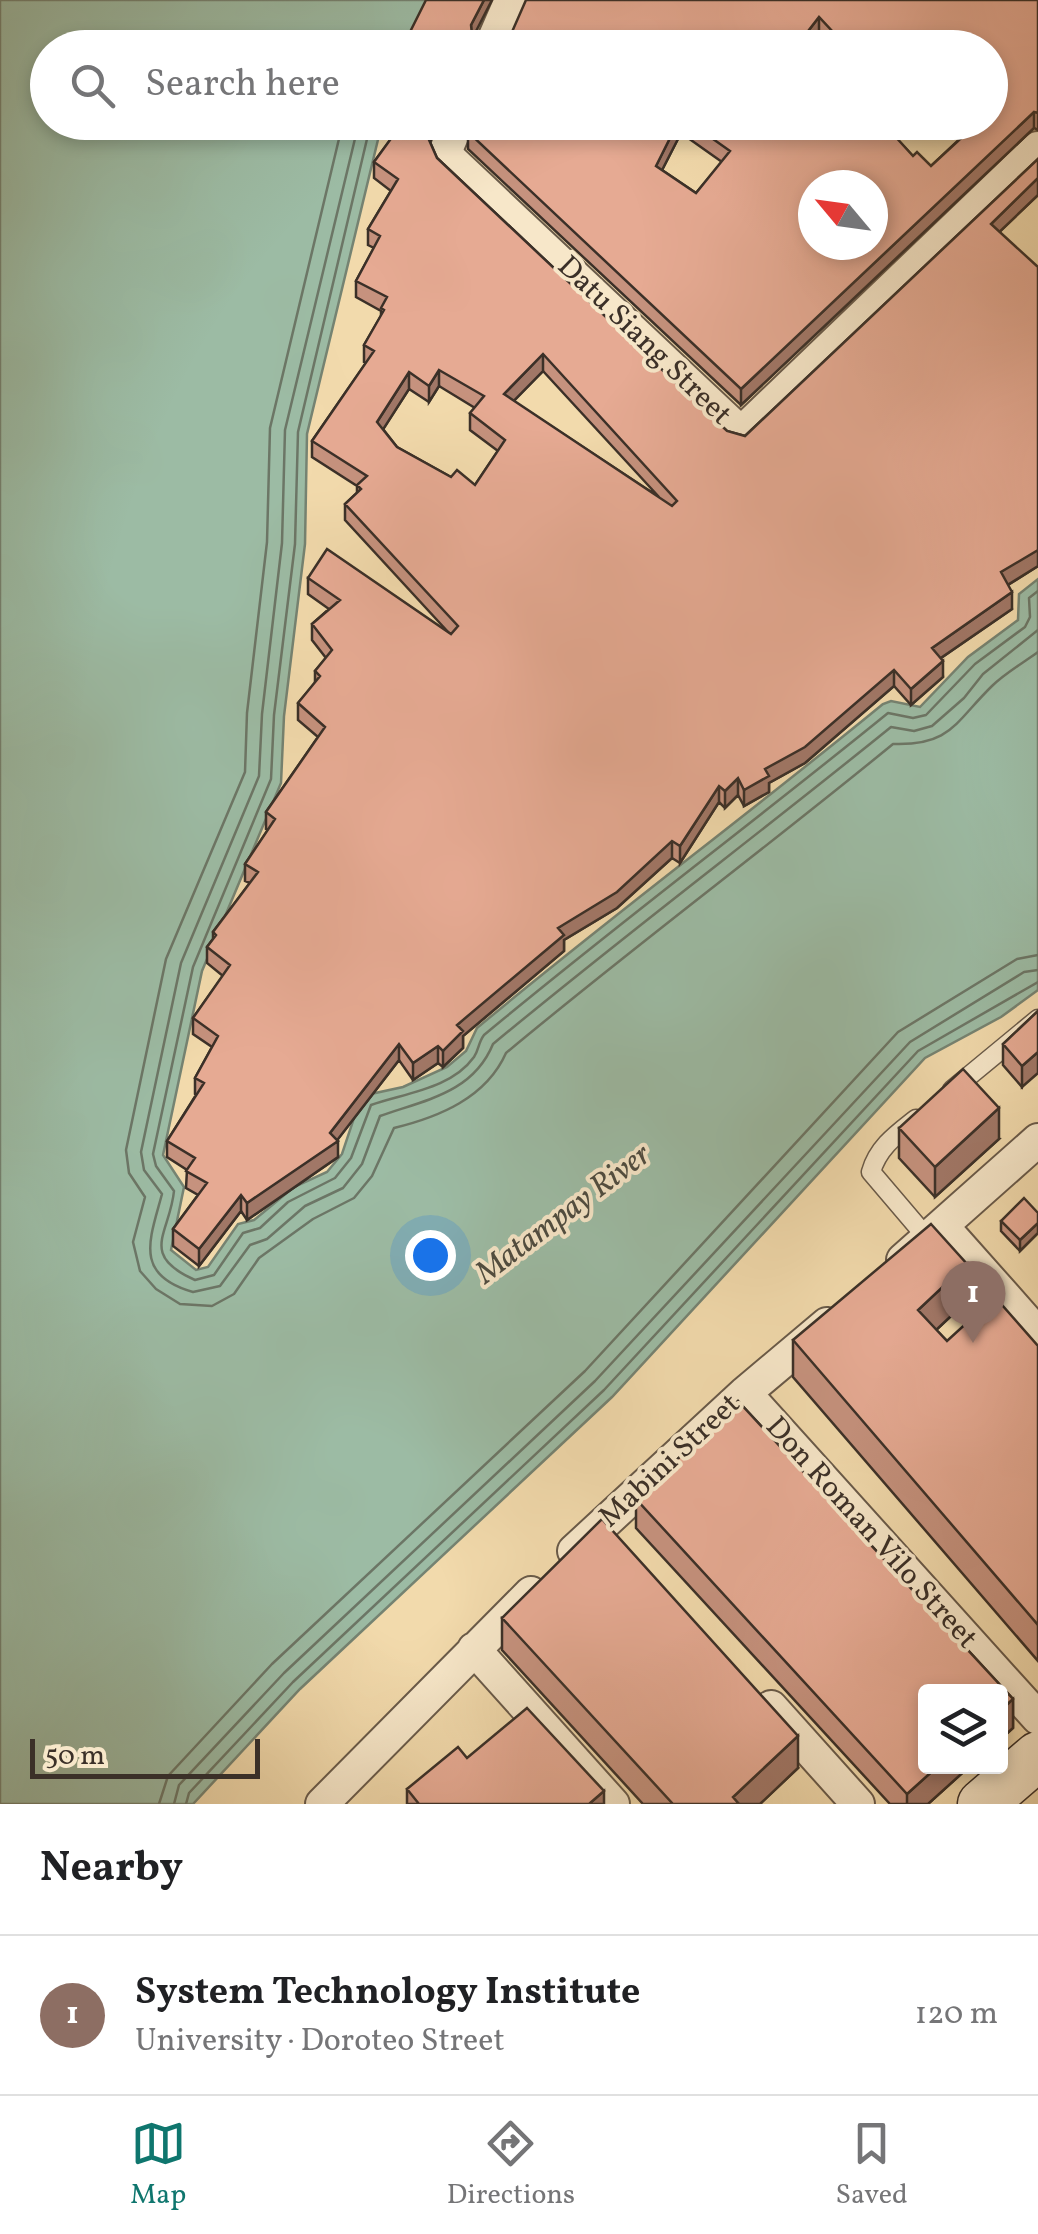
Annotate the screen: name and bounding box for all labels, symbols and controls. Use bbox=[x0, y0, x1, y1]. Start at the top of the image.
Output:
search box bbox=[30, 30, 1008, 140]
icon: search bbox=[65, 58, 120, 113]
text: Search here bbox=[145, 59, 340, 112]
north arrow bbox=[798, 170, 888, 260]
street label: Datu Siang Street bbox=[547, 247, 741, 435]
water label: Matampay River bbox=[466, 1134, 662, 1296]
your location bbox=[405, 1230, 456, 1281]
pin: 1 bbox=[940, 1260, 1006, 1343]
street label: Mabini Street bbox=[590, 1384, 750, 1538]
street label: Don Roman Vilo Street bbox=[755, 1408, 987, 1658]
map controls bbox=[918, 1684, 1008, 1774]
button: layers bbox=[918, 1684, 1008, 1774]
scale bar bbox=[30, 1734, 260, 1778]
text: 50 m bbox=[45, 1737, 105, 1776]
text: Nearby bbox=[40, 1840, 183, 1899]
text: System Technology Institute bbox=[135, 1967, 640, 2020]
text: 1 bbox=[66, 1993, 79, 2037]
text: 120 m bbox=[915, 1993, 998, 2037]
text: University · Doroteo Street bbox=[135, 2020, 505, 2064]
tab: Map bbox=[130, 2116, 186, 2215]
tab: Directions bbox=[447, 2116, 575, 2215]
tab: Saved bbox=[836, 2116, 908, 2215]

